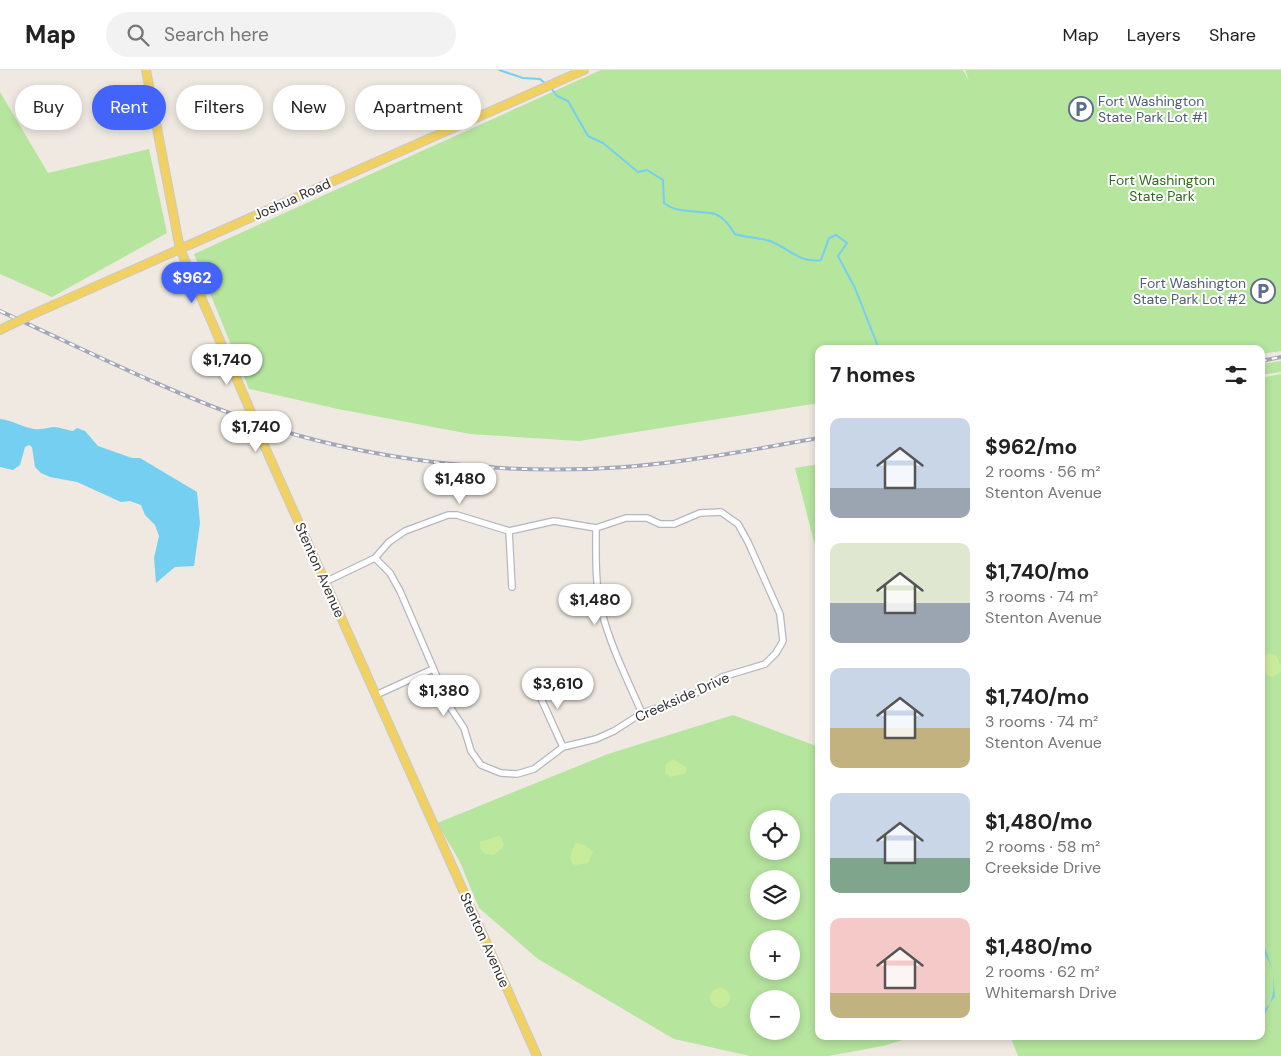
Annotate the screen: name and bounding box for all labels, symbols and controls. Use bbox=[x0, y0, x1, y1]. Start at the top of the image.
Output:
search box bbox=[106, 12, 456, 57]
text: Map bbox=[25, 19, 76, 50]
icon: search bbox=[124, 21, 152, 49]
text: Search here bbox=[164, 22, 269, 47]
text: Map bbox=[1063, 23, 1099, 47]
text: Layers bbox=[1127, 23, 1181, 47]
text: Share bbox=[1209, 23, 1256, 47]
chip: Buy bbox=[15, 85, 82, 130]
chip: Rent bbox=[92, 85, 166, 130]
chip: Filters bbox=[176, 85, 263, 130]
chip: New bbox=[273, 85, 345, 130]
chip: Apartment bbox=[355, 85, 481, 130]
place label: Fort Washington State Park Lot #1 bbox=[1098, 92, 1207, 126]
parking icon: Fort Washington State Park Lot #1 bbox=[1068, 96, 1094, 122]
park label: Fort Washington State Park bbox=[1109, 171, 1215, 205]
street label: Joshua Road bbox=[251, 174, 333, 224]
pin: $962 bbox=[162, 262, 222, 304]
text: $962 bbox=[172, 267, 212, 288]
place label: Fort Washington State Park Lot #2 bbox=[1133, 274, 1246, 308]
parking icon: Fort Washington State Park Lot #2 bbox=[1250, 278, 1276, 304]
pin: $1,740 bbox=[186, 344, 268, 386]
text: $1,740 bbox=[203, 349, 251, 370]
text: 7 homes bbox=[830, 361, 916, 389]
icon: filters bbox=[1222, 361, 1250, 389]
pin: $1,740 bbox=[215, 410, 297, 453]
text: $1,740 bbox=[232, 416, 280, 437]
text: $962/mo bbox=[985, 433, 1077, 461]
icon: home bbox=[870, 438, 930, 498]
text: 2 rooms · 56 m² bbox=[985, 461, 1101, 482]
pin: $1,480 bbox=[419, 462, 501, 505]
text: $1,480 bbox=[434, 468, 486, 489]
text: Stenton Avenue bbox=[985, 482, 1102, 503]
street label: Stenton Avenue bbox=[291, 520, 349, 620]
text: $1,740/mo bbox=[985, 558, 1089, 586]
icon: home bbox=[870, 563, 930, 623]
pin: $1,480 bbox=[554, 584, 636, 626]
text: 3 rooms · 74 m² bbox=[985, 586, 1098, 607]
text: $1,480 bbox=[569, 589, 621, 610]
text: Stenton Avenue bbox=[985, 607, 1102, 628]
pin: $3,610 bbox=[517, 668, 599, 710]
street label: Creekside Drive bbox=[632, 668, 732, 726]
text: $3,610 bbox=[533, 673, 583, 694]
pin: $1,380 bbox=[403, 674, 485, 717]
text: $1,380 bbox=[419, 680, 469, 701]
text: $1,740/mo bbox=[985, 683, 1089, 711]
icon: home bbox=[870, 688, 930, 748]
text: 3 rooms · 74 m² bbox=[985, 711, 1098, 732]
text: Stenton Avenue bbox=[985, 732, 1102, 753]
text: $1,480/mo bbox=[985, 808, 1093, 836]
map controls bbox=[750, 810, 800, 1040]
button: locate bbox=[750, 810, 800, 860]
icon: home bbox=[870, 813, 930, 873]
text: 2 rooms · 58 m² bbox=[985, 836, 1100, 857]
text: Creekside Drive bbox=[985, 857, 1101, 878]
button: layers bbox=[750, 870, 800, 920]
street label: Stenton Avenue bbox=[456, 890, 514, 990]
button: + bbox=[750, 930, 800, 980]
text: $1,480/mo bbox=[985, 933, 1093, 961]
icon: home bbox=[870, 938, 930, 998]
text: 2 rooms · 62 m² bbox=[985, 961, 1100, 982]
text: Whitemarsh Drive bbox=[985, 982, 1117, 1003]
button: − bbox=[750, 990, 800, 1040]

